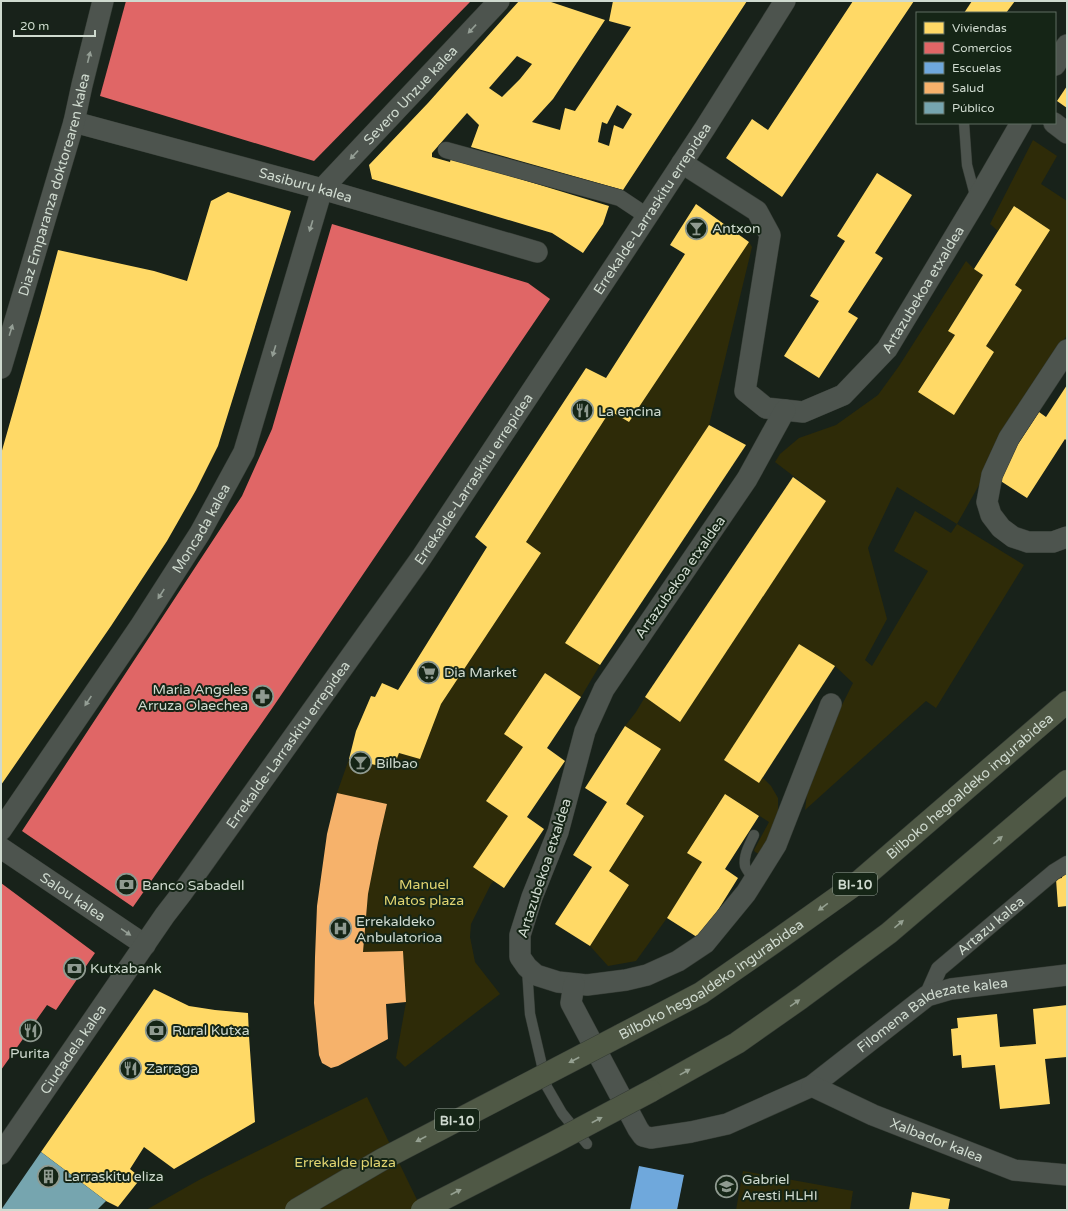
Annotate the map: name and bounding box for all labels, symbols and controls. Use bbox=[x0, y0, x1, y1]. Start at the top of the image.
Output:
scale bar bbox=[14, 12, 95, 38]
legend bbox=[916, 12, 1056, 124]
text: 20 m bbox=[20, 19, 49, 33]
text: Viviendas bbox=[952, 21, 1007, 35]
one-way arrow bbox=[468, 24, 477, 34]
text: Comercios bbox=[952, 41, 1012, 55]
street label: Severo Unzue kalea bbox=[360, 42, 461, 149]
one-way arrow bbox=[86, 51, 92, 63]
text: Escuelas bbox=[952, 61, 1002, 75]
street label: Diaz Emparanza doktorearen kalea bbox=[15, 71, 94, 298]
text: Salud bbox=[952, 81, 984, 95]
text: Público bbox=[952, 101, 994, 115]
street label: Errekalde-Larraskitu errepidea bbox=[590, 120, 715, 298]
one-way arrow bbox=[350, 150, 359, 160]
street label: Sasiburu kalea bbox=[257, 164, 354, 206]
bar icon: Antxon bbox=[683, 215, 709, 241]
one-way arrow bbox=[308, 220, 314, 232]
place label: Antxon bbox=[712, 220, 761, 237]
street label: Artazubekoa etxaldea bbox=[878, 223, 968, 357]
one-way arrow bbox=[8, 324, 14, 336]
one-way arrow bbox=[271, 345, 277, 357]
street label: Errekalde-Larraskitu errepidea bbox=[411, 390, 537, 568]
restaurant icon: La encina bbox=[569, 398, 595, 424]
place label: La encina bbox=[598, 403, 661, 420]
street label: Moncada kalea bbox=[168, 481, 234, 577]
street label: Artazubekoa etxaldea bbox=[632, 513, 729, 642]
one-way arrow bbox=[157, 588, 165, 599]
street label: Errekalde-Larraskitu errepidea bbox=[223, 658, 354, 832]
supermarket icon: Dia Market bbox=[415, 659, 441, 685]
place label: Dia Market bbox=[444, 664, 518, 681]
place label: Maria Angeles Arruza Olaechea bbox=[138, 681, 248, 714]
pharmacy icon: Maria Angeles Arruza Olaechea bbox=[250, 684, 276, 710]
one-way arrow bbox=[85, 696, 92, 707]
street label: Bilboko hegoaldeko ingurabidea bbox=[883, 710, 1057, 863]
bar icon: Bilbao bbox=[347, 750, 373, 776]
place label: Bilbao bbox=[376, 755, 418, 772]
street label: Artazubekoa etxaldea bbox=[514, 796, 575, 940]
one-way arrow bbox=[993, 836, 1002, 845]
street label: Salou kalea bbox=[37, 869, 109, 925]
bank icon: Banco Sabadell bbox=[114, 872, 140, 898]
road number: BI-10 bbox=[833, 873, 877, 895]
park label: Manuel Matos plaza bbox=[384, 876, 464, 909]
place label: Banco Sabadell bbox=[142, 877, 245, 894]
street label: Artazu kalea bbox=[954, 893, 1028, 959]
one-way arrow bbox=[818, 903, 828, 911]
place label: Errekaldeko Anbulatorioa bbox=[356, 913, 442, 946]
hospital icon: Errekaldeko Anbulatorioa bbox=[328, 916, 354, 942]
street label: Bilboko hegoaldeko ingurabidea bbox=[616, 916, 807, 1044]
one-way arrow bbox=[893, 920, 904, 929]
one-way arrow bbox=[121, 928, 132, 936]
bank icon: Kutxabank bbox=[61, 955, 87, 981]
place label: Kutxabank bbox=[90, 960, 162, 977]
street label: Filomena Baldezate kalea bbox=[854, 974, 1009, 1056]
one-way arrow bbox=[790, 999, 800, 1007]
street label: Ciudadela kalea bbox=[37, 1001, 110, 1098]
bank icon: Rural Kutxa bbox=[143, 1017, 169, 1043]
restaurant icon: Purita bbox=[17, 1018, 43, 1044]
place label: Rural Kutxa bbox=[172, 1022, 250, 1039]
place label: Purita bbox=[10, 1045, 50, 1062]
restaurant icon: Zarraga bbox=[118, 1055, 144, 1081]
one-way arrow bbox=[568, 1057, 579, 1063]
place label: Zarraga bbox=[146, 1060, 198, 1077]
one-way arrow bbox=[679, 1068, 691, 1075]
road number: BI-10 bbox=[435, 1109, 479, 1131]
street label: Xalbador kalea bbox=[888, 1115, 986, 1166]
one-way arrow bbox=[591, 1116, 603, 1123]
one-way arrow bbox=[415, 1136, 427, 1142]
park label: Errekalde plaza bbox=[294, 1154, 396, 1171]
building icon: Larraskitu eliza bbox=[36, 1163, 62, 1189]
place label: Larraskitu eliza bbox=[64, 1168, 164, 1185]
place label: Gabriel Aresti HLHI bbox=[742, 1171, 818, 1204]
school or university icon: Gabriel Aresti HLHI bbox=[714, 1174, 740, 1200]
one-way arrow bbox=[451, 1189, 462, 1195]

